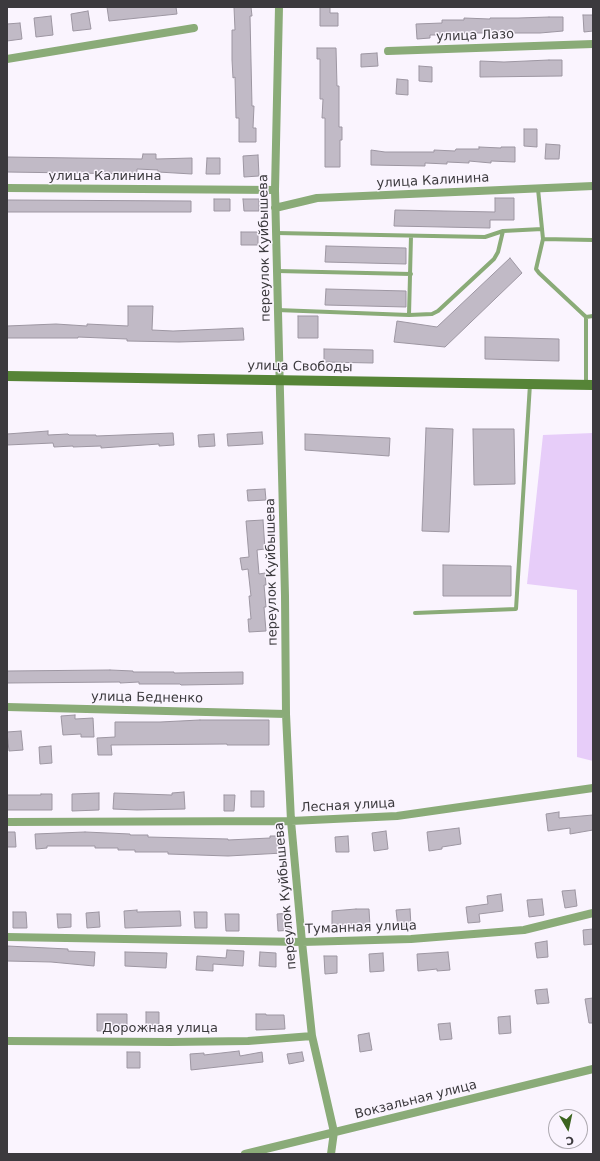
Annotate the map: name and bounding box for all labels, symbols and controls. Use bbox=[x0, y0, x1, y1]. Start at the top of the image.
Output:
street label: улица Лазо bbox=[436, 27, 514, 45]
street label: улица Калинина bbox=[49, 169, 161, 185]
street label: улица Калинина bbox=[376, 170, 490, 192]
street label: переулок Куйбышева bbox=[256, 174, 274, 322]
street label: улица Свободы bbox=[247, 358, 353, 376]
street label: переулок Куйбышева bbox=[263, 498, 281, 646]
street label: улица Бедненко bbox=[91, 689, 203, 707]
street label: Лесная улица bbox=[300, 796, 396, 816]
street label: переулок Куйбышева bbox=[272, 822, 300, 970]
street label: Туманная улица bbox=[305, 918, 417, 938]
street label: Дорожная улица bbox=[102, 1021, 218, 1037]
street label: Вокзальная улица bbox=[353, 1077, 479, 1123]
north arrow bbox=[548, 1109, 588, 1149]
text: С bbox=[565, 1133, 575, 1147]

